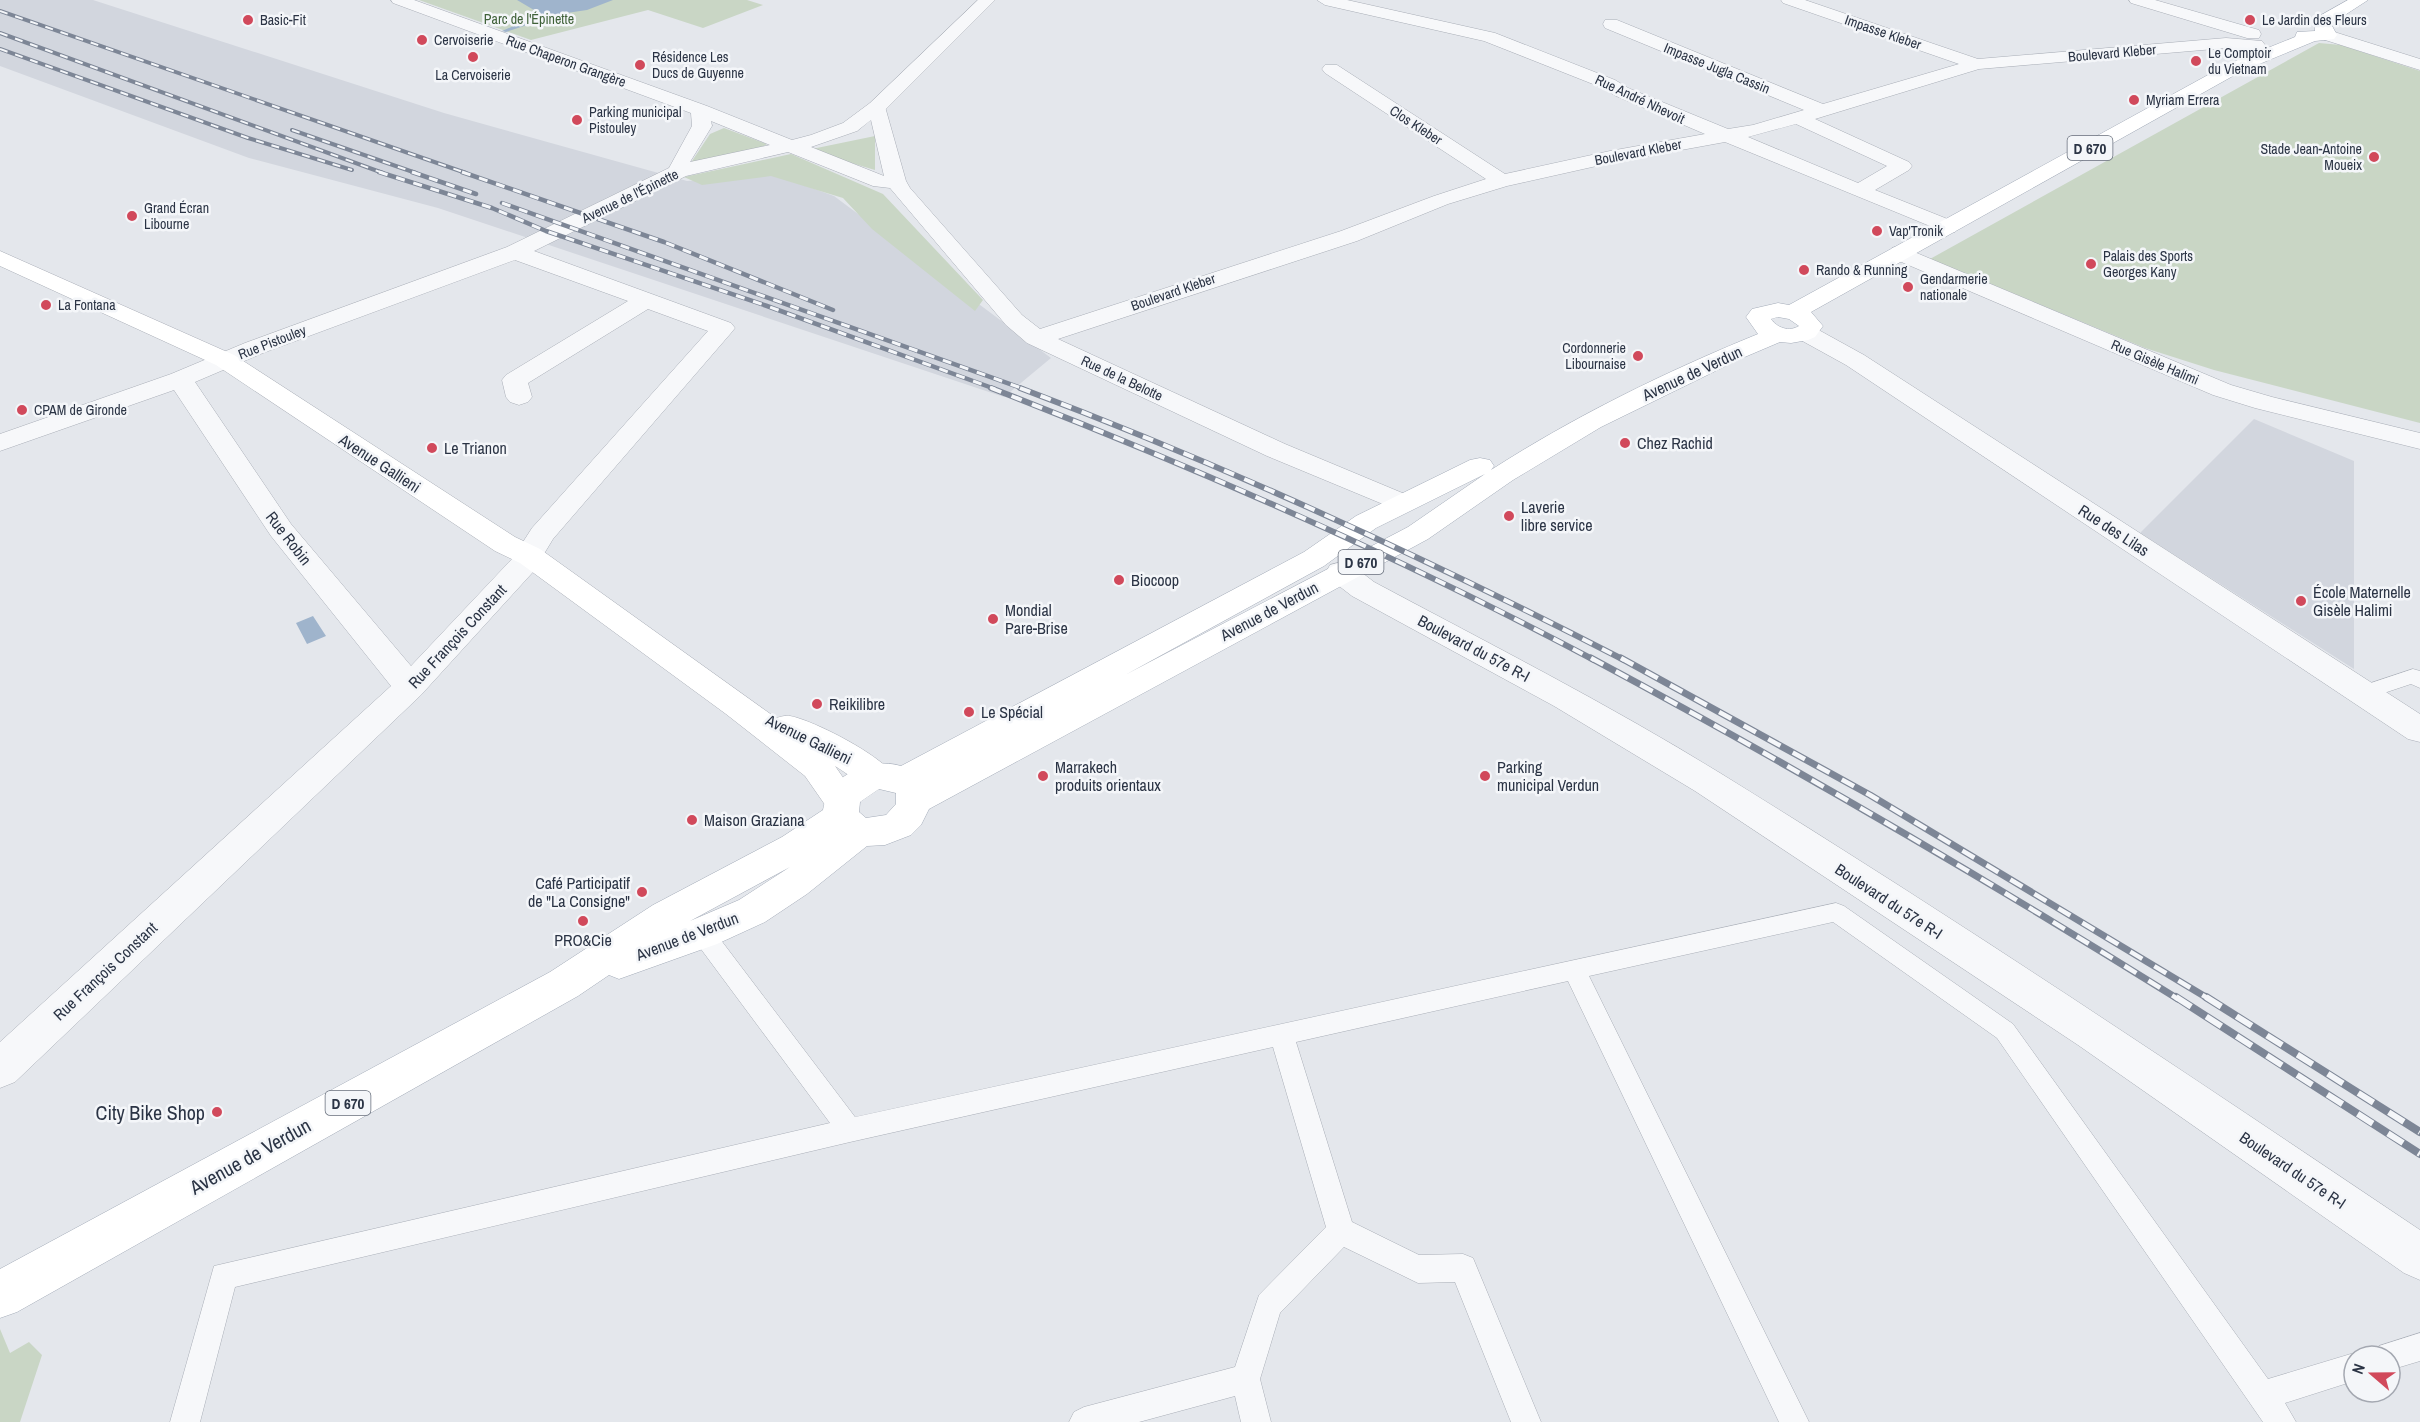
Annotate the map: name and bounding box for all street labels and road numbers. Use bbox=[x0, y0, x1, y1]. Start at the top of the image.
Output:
street label: Impasse Kleber bbox=[1842, 11, 1924, 54]
street label: Rue Chaperon Grangère bbox=[504, 31, 628, 91]
street label: Impasse Jugla Cassin bbox=[1661, 38, 1773, 98]
street label: Boulevard Kleber bbox=[2067, 40, 2157, 66]
street label: Rue André Nhevoit bbox=[1592, 70, 1688, 128]
street label: Clos Kleber bbox=[1386, 101, 1446, 149]
street label: Boulevard Kleber bbox=[1593, 135, 1683, 169]
road number: D 670 bbox=[2068, 136, 2112, 160]
street label: Avenue de l'Épinette bbox=[578, 165, 681, 228]
street label: Boulevard Kleber bbox=[1128, 269, 1218, 315]
street label: Rue Pistouley bbox=[235, 321, 309, 363]
street label: Rue Gisèle Halimi bbox=[2108, 335, 2202, 389]
street label: Avenue de Verdun bbox=[1638, 340, 1745, 406]
street label: Rue de la Belotte bbox=[1078, 351, 1166, 405]
street label: Avenue Gallieni bbox=[334, 428, 425, 498]
street label: Rue des Lilas bbox=[2074, 499, 2154, 561]
street label: Rue Robin bbox=[261, 507, 317, 569]
road number: D 670 bbox=[1338, 550, 1384, 574]
street label: Avenue de Verdun bbox=[1215, 576, 1322, 646]
street label: Rue François Constant bbox=[403, 579, 511, 693]
street label: Boulevard du 57e R-I bbox=[1414, 609, 1534, 687]
street label: Avenue Gallieni bbox=[761, 708, 856, 769]
street label: Boulevard du 57e R-I bbox=[1831, 858, 1947, 944]
street label: Avenue de Verdun bbox=[632, 906, 741, 966]
street label: Rue François Constant bbox=[48, 917, 162, 1025]
road number: D 670 bbox=[326, 1091, 370, 1115]
street label: Avenue de Verdun bbox=[184, 1112, 315, 1201]
street label: Boulevard du 57e R-I bbox=[2235, 1126, 2351, 1214]

